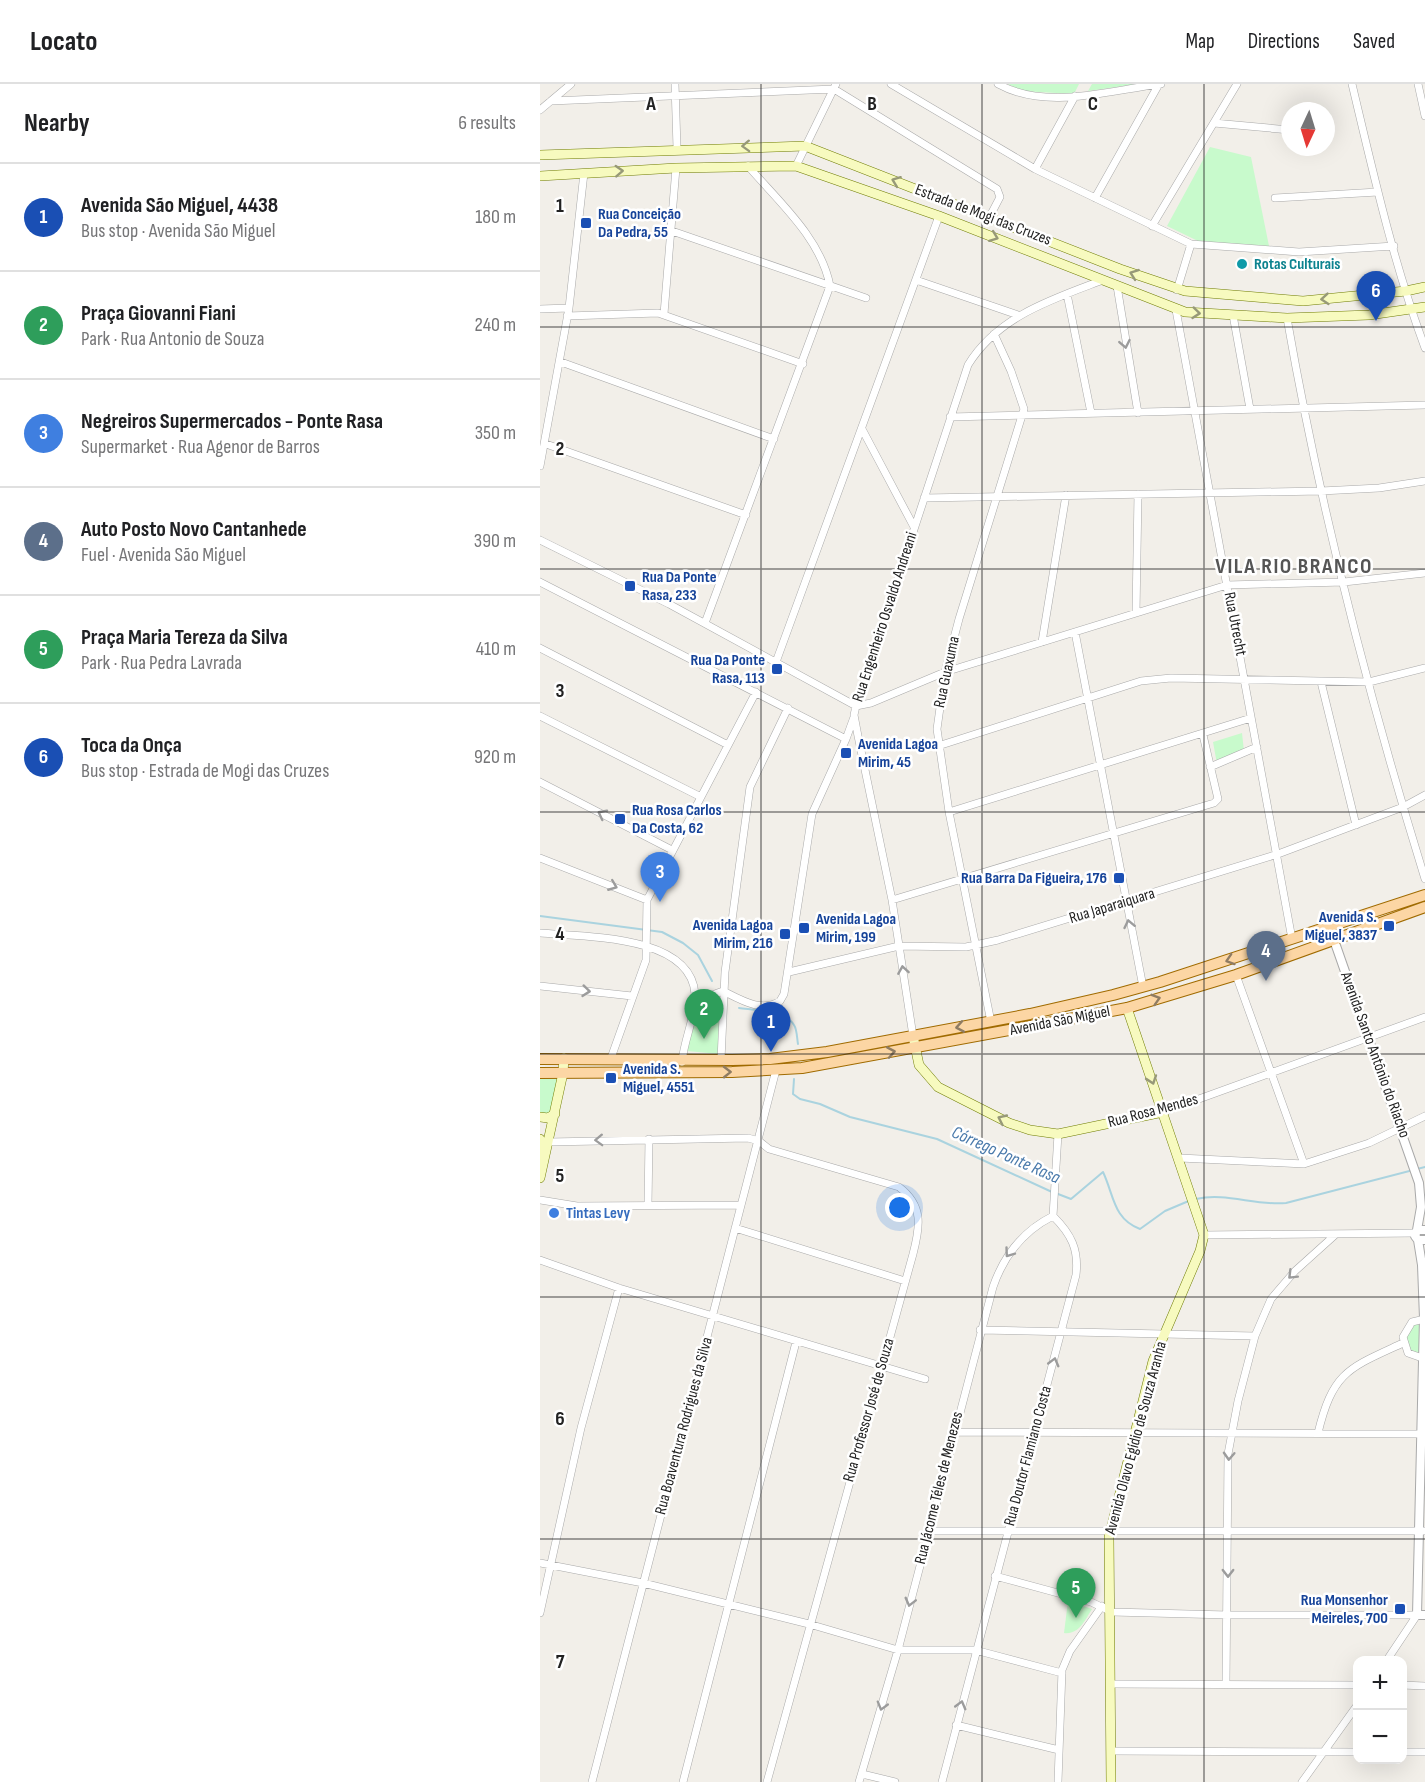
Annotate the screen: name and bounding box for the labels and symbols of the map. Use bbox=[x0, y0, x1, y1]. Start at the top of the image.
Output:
text: A bbox=[645, 92, 656, 116]
text: B bbox=[867, 92, 877, 116]
text: C bbox=[1088, 92, 1098, 116]
north arrow bbox=[1281, 102, 1335, 156]
one-way arrow bbox=[742, 139, 751, 152]
one-way arrow bbox=[615, 165, 624, 178]
one-way arrow bbox=[891, 176, 902, 188]
street label: Estrada de Mogi das Cruzes bbox=[912, 180, 1054, 250]
text: 1 bbox=[556, 194, 564, 218]
place label: Rua Conceição Da Pedra, 55 bbox=[598, 205, 681, 242]
marker: Rua Conceição Da Pedra, 55 bbox=[579, 216, 593, 230]
one-way arrow bbox=[988, 230, 999, 243]
place label: Rotas Culturais bbox=[1254, 255, 1340, 274]
marker: Rotas Culturais bbox=[1235, 257, 1249, 271]
one-way arrow bbox=[1129, 269, 1140, 281]
pin: 6 bbox=[1356, 272, 1396, 321]
one-way arrow bbox=[1321, 292, 1330, 305]
one-way arrow bbox=[1191, 306, 1200, 319]
one-way arrow bbox=[1118, 339, 1131, 349]
text: 2 bbox=[556, 437, 564, 461]
street label: Rua Engenheiro Osvaldo Andreani bbox=[849, 530, 921, 704]
district label: VILA RIO BRANCO bbox=[1215, 553, 1373, 580]
place label: Rua Da Ponte Rasa, 233 bbox=[642, 568, 717, 605]
marker: Rua Da Ponte Rasa, 233 bbox=[623, 579, 637, 593]
street label: Rua Utrecht bbox=[1220, 590, 1251, 658]
street label: Rua Guaxuma bbox=[930, 634, 964, 710]
place label: Rua Da Ponte Rasa, 113 bbox=[690, 651, 765, 688]
marker: Rua Da Ponte Rasa, 113 bbox=[770, 662, 784, 676]
text: 3 bbox=[556, 679, 565, 703]
place label: Avenida Lagoa Mirim, 45 bbox=[857, 735, 938, 772]
marker: Avenida Lagoa Mirim, 45 bbox=[839, 746, 853, 760]
place label: Rua Rosa Carlos Da Costa, 62 bbox=[632, 801, 722, 838]
one-way arrow bbox=[597, 810, 608, 821]
marker: Rua Rosa Carlos Da Costa, 62 bbox=[613, 812, 627, 826]
pin: 3 bbox=[640, 852, 680, 902]
place label: Rua Barra Da Figueira, 176 bbox=[961, 869, 1107, 888]
marker: Rua Barra Da Figueira, 176 bbox=[1112, 871, 1126, 885]
one-way arrow bbox=[607, 879, 618, 891]
street label: Rua Japaraiquara bbox=[1067, 884, 1157, 928]
place label: Avenida S. Miguel, 3837 bbox=[1305, 908, 1377, 945]
place label: Avenida Lagoa Mirim, 199 bbox=[815, 910, 896, 947]
place label: Avenida Lagoa Mirim, 216 bbox=[692, 916, 773, 953]
one-way arrow bbox=[1123, 919, 1136, 929]
marker: Avenida S. Miguel, 3837 bbox=[1382, 919, 1396, 933]
marker: Avenida Lagoa Mirim, 199 bbox=[797, 921, 811, 935]
text: 4 bbox=[555, 922, 565, 946]
marker: Avenida Lagoa Mirim, 216 bbox=[778, 927, 792, 941]
pin: 4 bbox=[1246, 932, 1286, 981]
one-way arrow bbox=[1225, 952, 1236, 965]
one-way arrow bbox=[897, 966, 910, 976]
street label: Avenida Santo Antônio do Riacho bbox=[1336, 969, 1414, 1140]
one-way arrow bbox=[582, 984, 591, 997]
pin: 2 bbox=[684, 990, 724, 1039]
one-way arrow bbox=[1150, 994, 1161, 1006]
pin: 1 bbox=[752, 1002, 790, 1052]
street label: Avenida São Miguel bbox=[1007, 1002, 1112, 1040]
one-way arrow bbox=[955, 1021, 964, 1033]
one-way arrow bbox=[886, 1046, 896, 1059]
place label: Avenida S. Miguel, 4551 bbox=[622, 1060, 695, 1097]
one-way arrow bbox=[722, 1066, 731, 1078]
marker: Avenida S. Miguel, 4551 bbox=[604, 1071, 618, 1085]
one-way arrow bbox=[1144, 1074, 1157, 1085]
street label: Rua Rosa Mendes bbox=[1106, 1090, 1200, 1132]
one-way arrow bbox=[998, 1114, 1009, 1126]
water label: Córrego Ponte Rasa bbox=[949, 1122, 1064, 1189]
one-way arrow bbox=[594, 1134, 603, 1147]
text: 5 bbox=[556, 1164, 565, 1188]
your location bbox=[885, 1193, 914, 1222]
place label: Tintas Levy bbox=[566, 1204, 630, 1223]
marker: Tintas Levy bbox=[547, 1206, 561, 1220]
one-way arrow bbox=[1005, 1247, 1016, 1258]
one-way arrow bbox=[1288, 1269, 1299, 1279]
street label: Rua Boaventura Rodrigues da Silva bbox=[651, 1335, 717, 1517]
street label: Rua Professor José de Souza bbox=[839, 1336, 899, 1484]
street label: Avenida Olavo Egídio de Souza Aranha bbox=[1101, 1339, 1171, 1538]
one-way arrow bbox=[1047, 1357, 1059, 1368]
street label: Rua Doutor Flamiano Costa bbox=[1000, 1384, 1056, 1528]
text: 6 bbox=[555, 1407, 565, 1431]
street label: Rua Jácome Téles de Menezes bbox=[911, 1409, 967, 1566]
one-way arrow bbox=[1222, 1451, 1235, 1460]
pin: 5 bbox=[1056, 1568, 1096, 1618]
one-way arrow bbox=[1222, 1569, 1234, 1578]
place label: Rua Monsenhor Meireles, 700 bbox=[1301, 1591, 1388, 1628]
one-way arrow bbox=[905, 1597, 918, 1607]
marker: Rua Monsenhor Meireles, 700 bbox=[1393, 1602, 1407, 1616]
text: 7 bbox=[556, 1650, 565, 1674]
one-way arrow bbox=[877, 1700, 889, 1711]
one-way arrow bbox=[954, 1700, 967, 1710]

